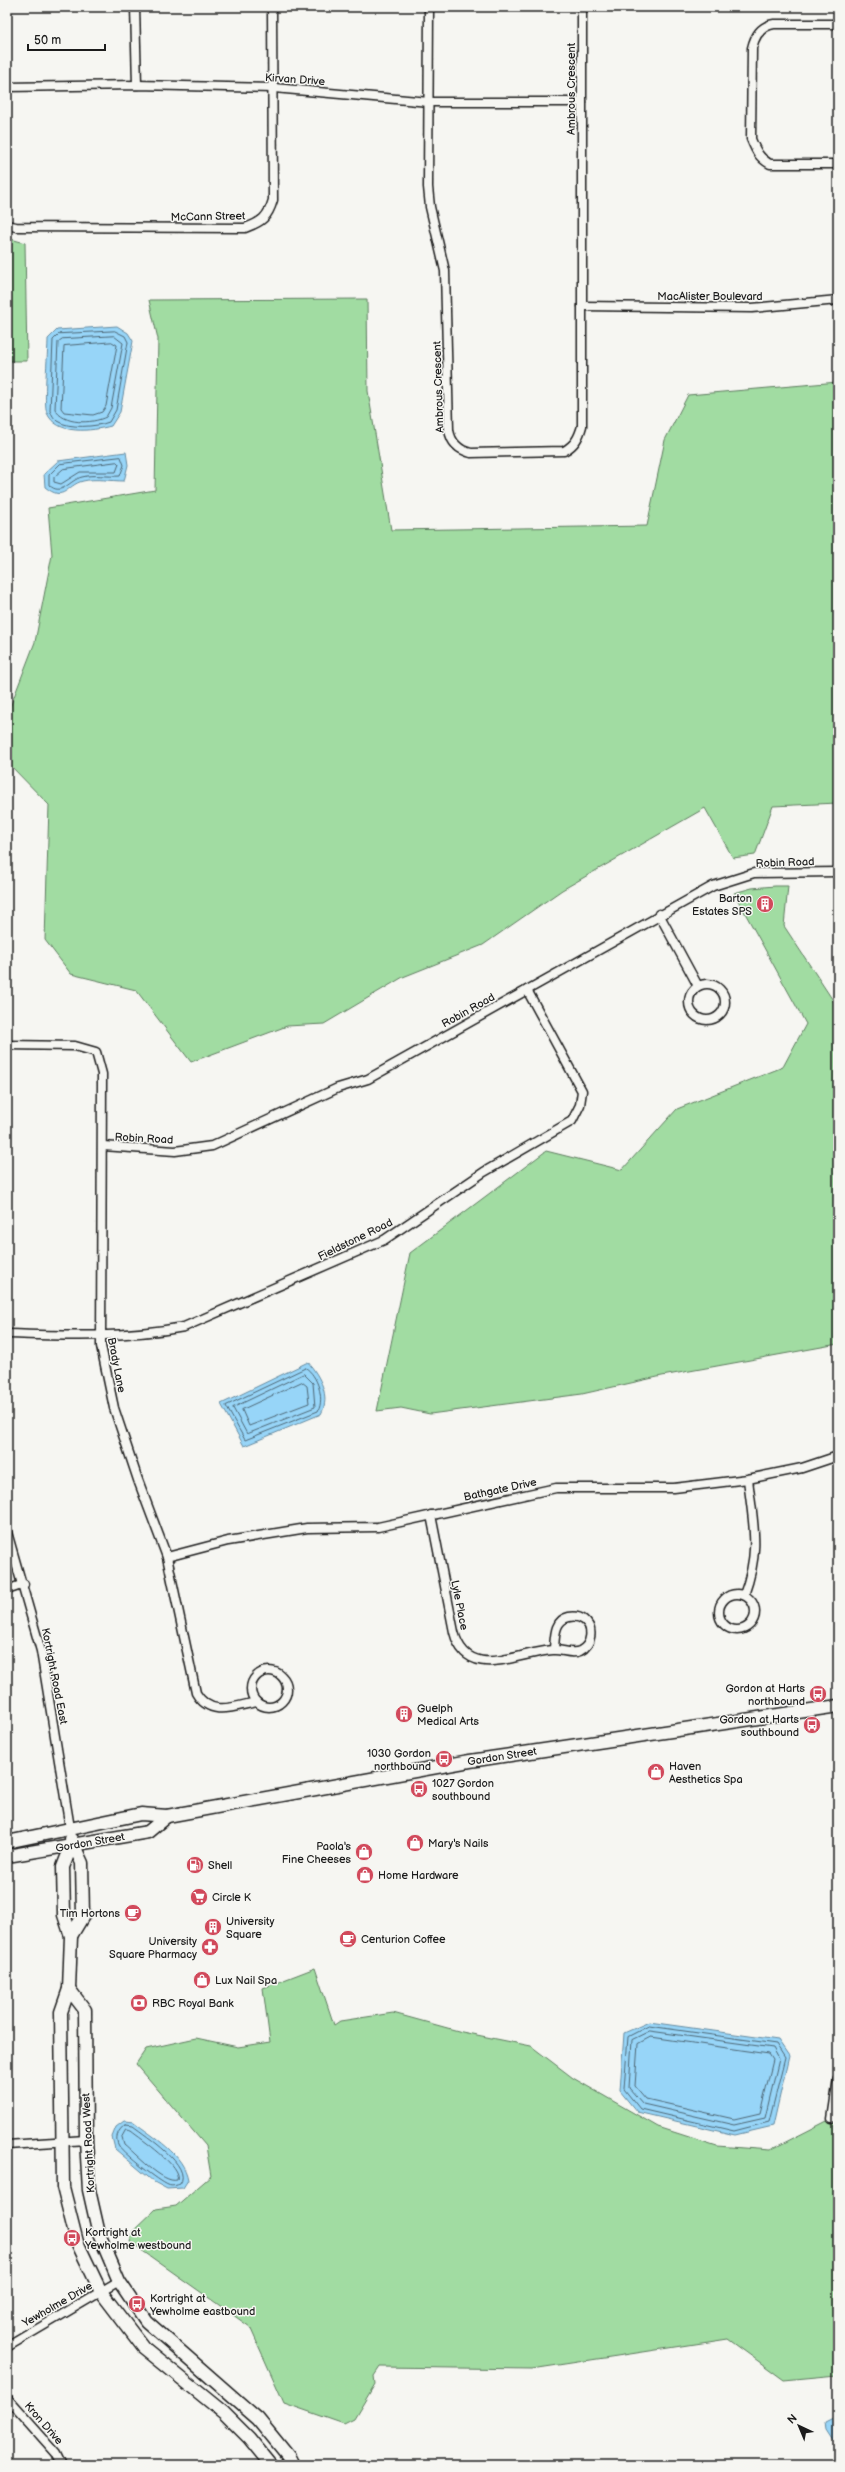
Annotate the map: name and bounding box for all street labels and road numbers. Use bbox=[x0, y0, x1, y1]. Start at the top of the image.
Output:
street label: Ambrous Crescent bbox=[565, 42, 578, 135]
street label: Kirvan Drive bbox=[265, 71, 326, 88]
street label: McCann Street bbox=[171, 209, 246, 224]
street label: MacAlister Boulevard bbox=[657, 290, 763, 303]
street label: Ambrous Crescent bbox=[430, 340, 447, 433]
street label: Robin Road bbox=[756, 855, 815, 870]
street label: Robin Road bbox=[439, 991, 497, 1030]
street label: Robin Road bbox=[114, 1130, 174, 1147]
street label: Fieldstone Road bbox=[316, 1216, 395, 1263]
street label: Brady Lane bbox=[105, 1336, 128, 1394]
street label: Bathgate Drive bbox=[462, 1475, 538, 1504]
street label: Lyle Place bbox=[448, 1579, 471, 1632]
street label: Kortright Road East bbox=[39, 1627, 70, 1726]
street label: Gordon Street bbox=[467, 1745, 538, 1768]
street label: Gordon Street bbox=[55, 1830, 126, 1855]
street label: Kortright Road West bbox=[79, 2092, 98, 2193]
street label: Yewholme Drive bbox=[19, 2279, 95, 2330]
street label: Kron Drive bbox=[22, 2399, 66, 2448]

